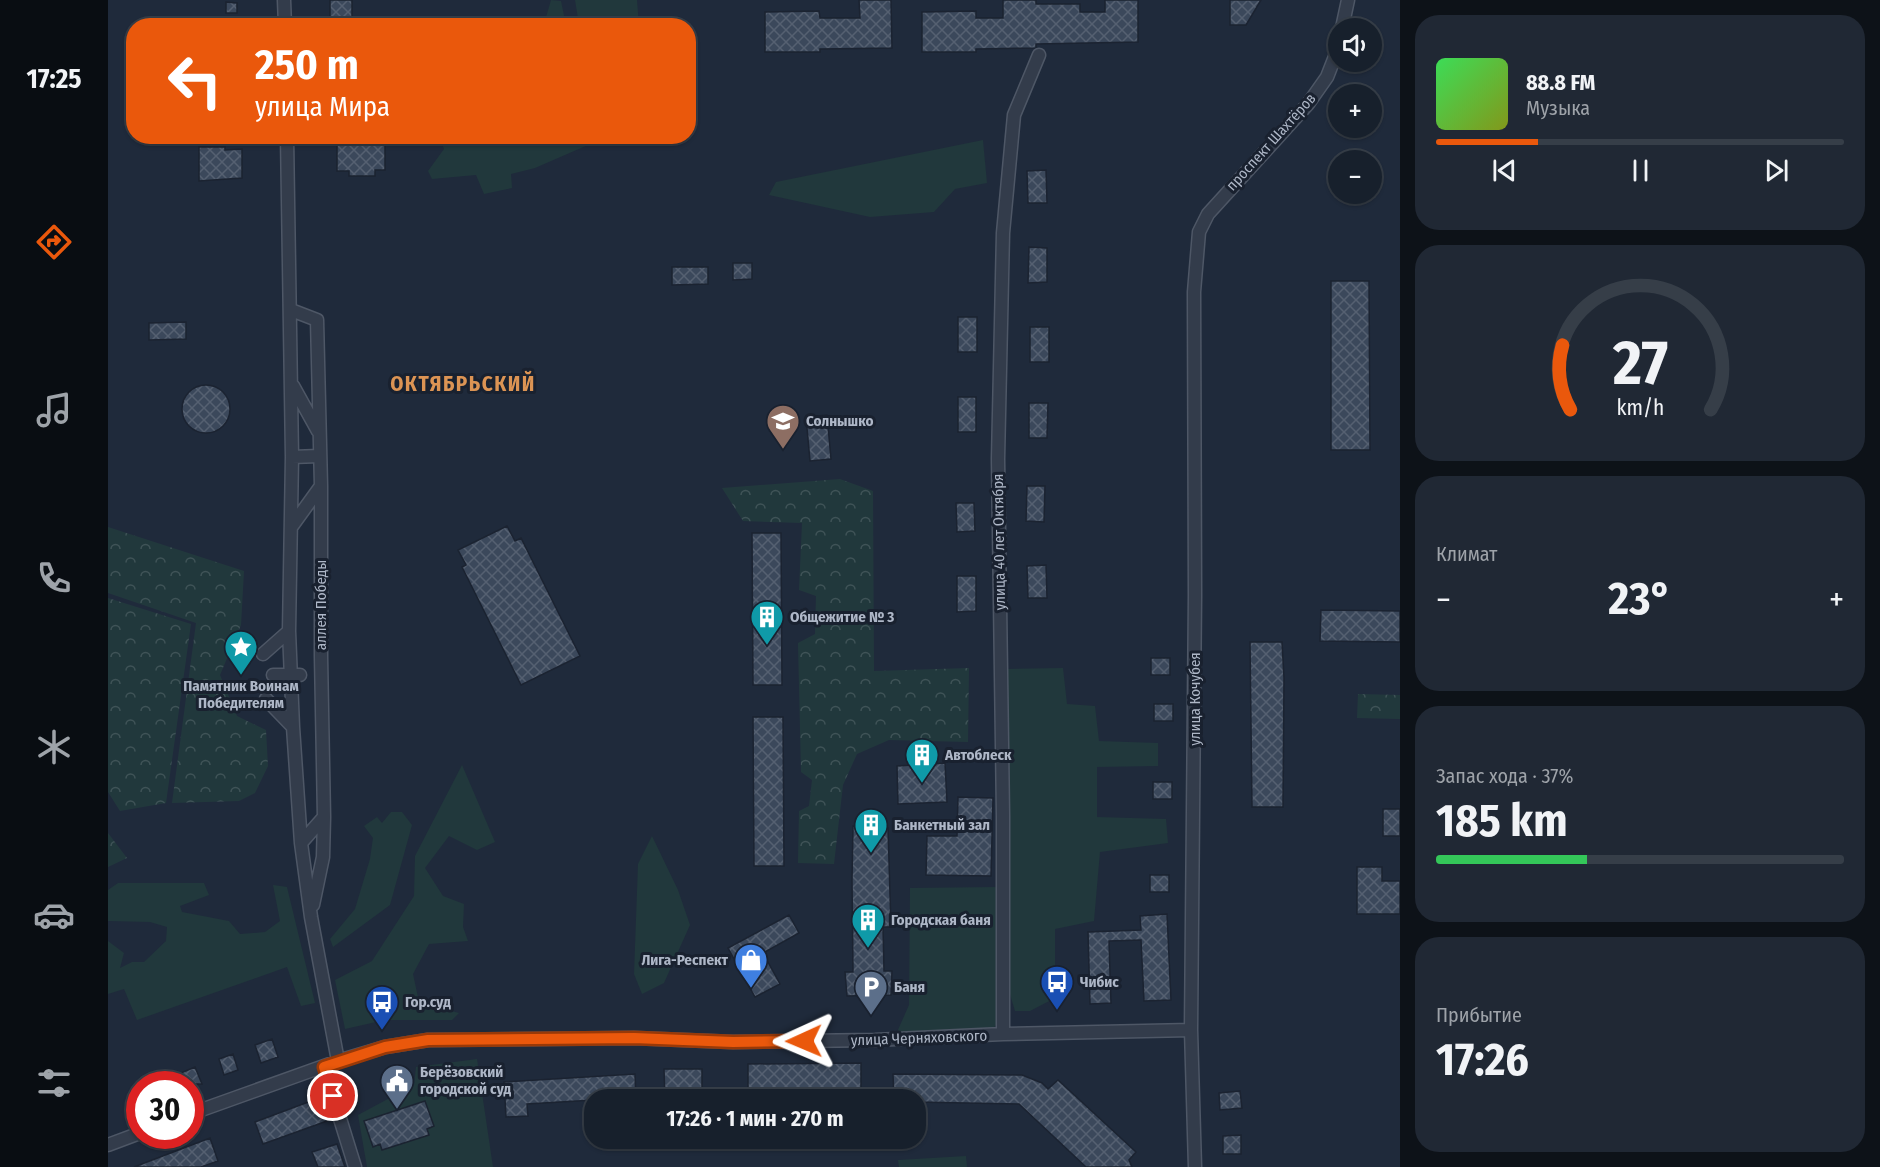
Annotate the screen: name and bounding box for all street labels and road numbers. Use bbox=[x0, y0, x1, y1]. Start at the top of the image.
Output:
street label: проспект Шахтёров bbox=[1222, 90, 1320, 194]
street label: улица 40 лет Октября bbox=[989, 473, 1009, 611]
street label: аллея Победы bbox=[312, 560, 330, 650]
street label: улица Кочубея bbox=[1186, 652, 1204, 746]
street label: улица Черняховского bbox=[850, 1027, 988, 1049]

